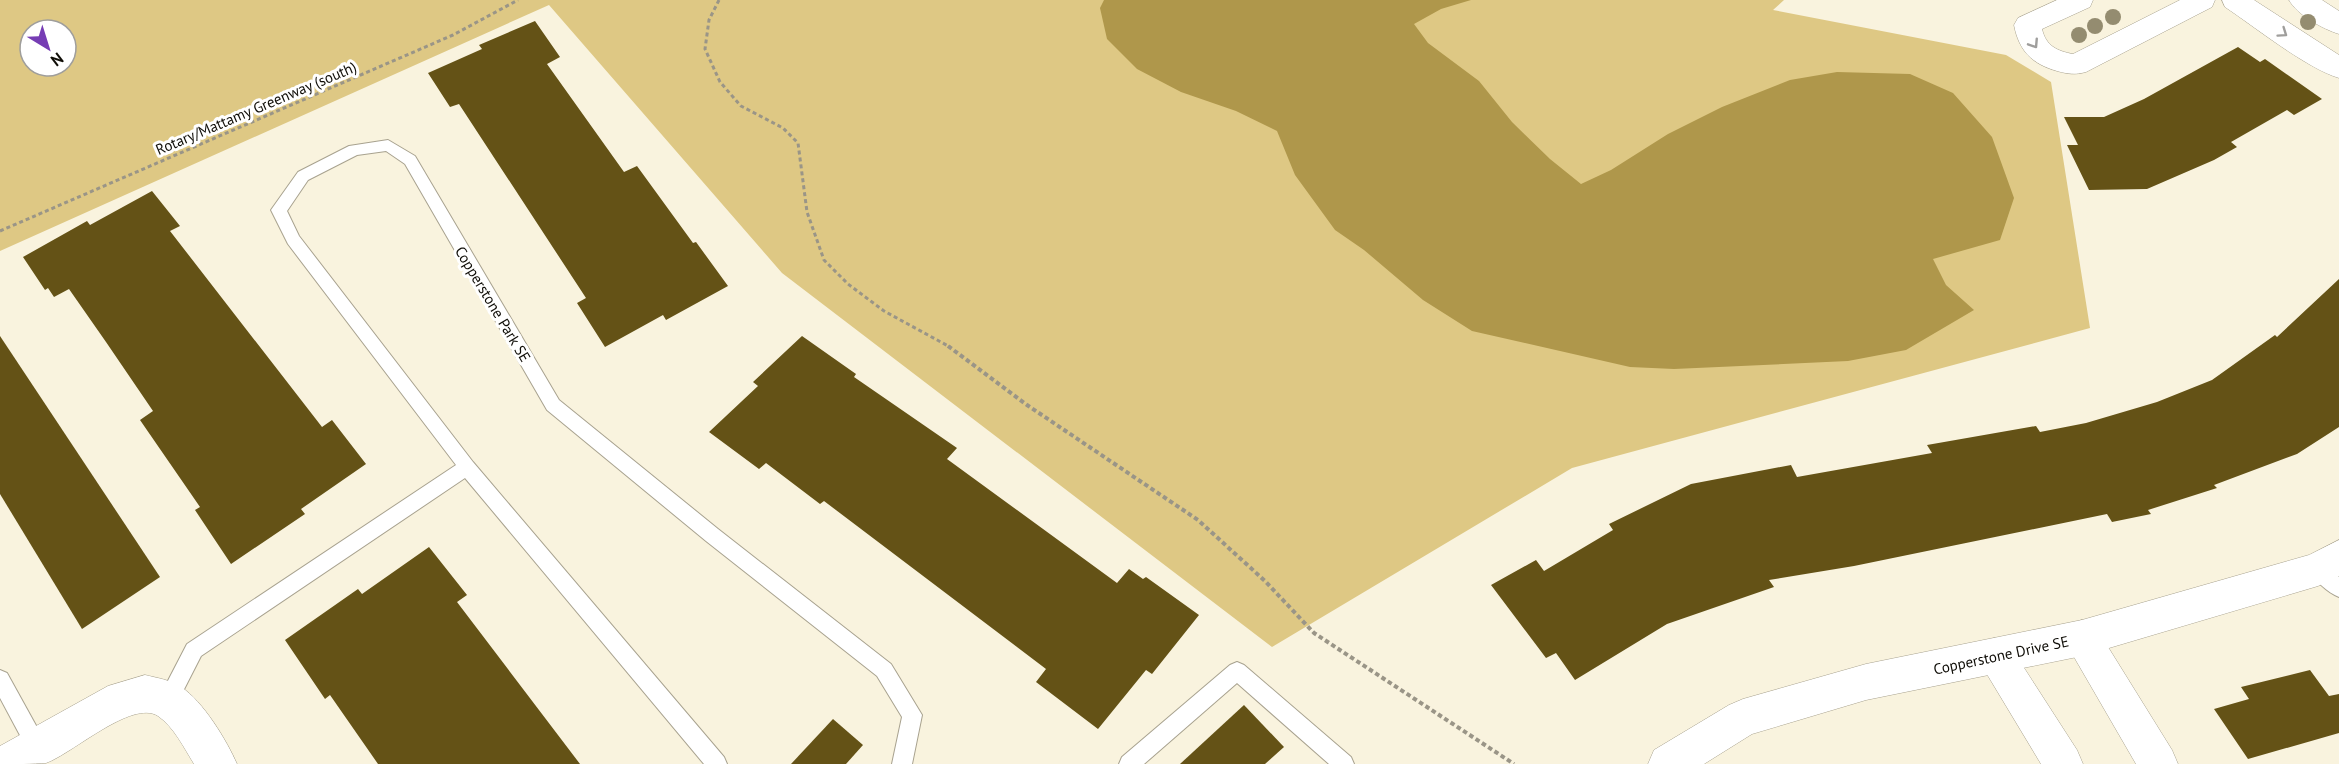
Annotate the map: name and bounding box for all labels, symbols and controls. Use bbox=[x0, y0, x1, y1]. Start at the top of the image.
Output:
north arrow bbox=[18, 18, 78, 78]
one-way arrow bbox=[2277, 26, 2288, 37]
one-way arrow bbox=[2027, 38, 2038, 49]
text: N bbox=[47, 49, 68, 71]
street label: Rotary/Mattamy Greenway (south) bbox=[153, 57, 359, 159]
street label: Copperstone Park SE bbox=[451, 243, 535, 365]
street label: Copperstone Drive SE bbox=[1932, 631, 2070, 679]

